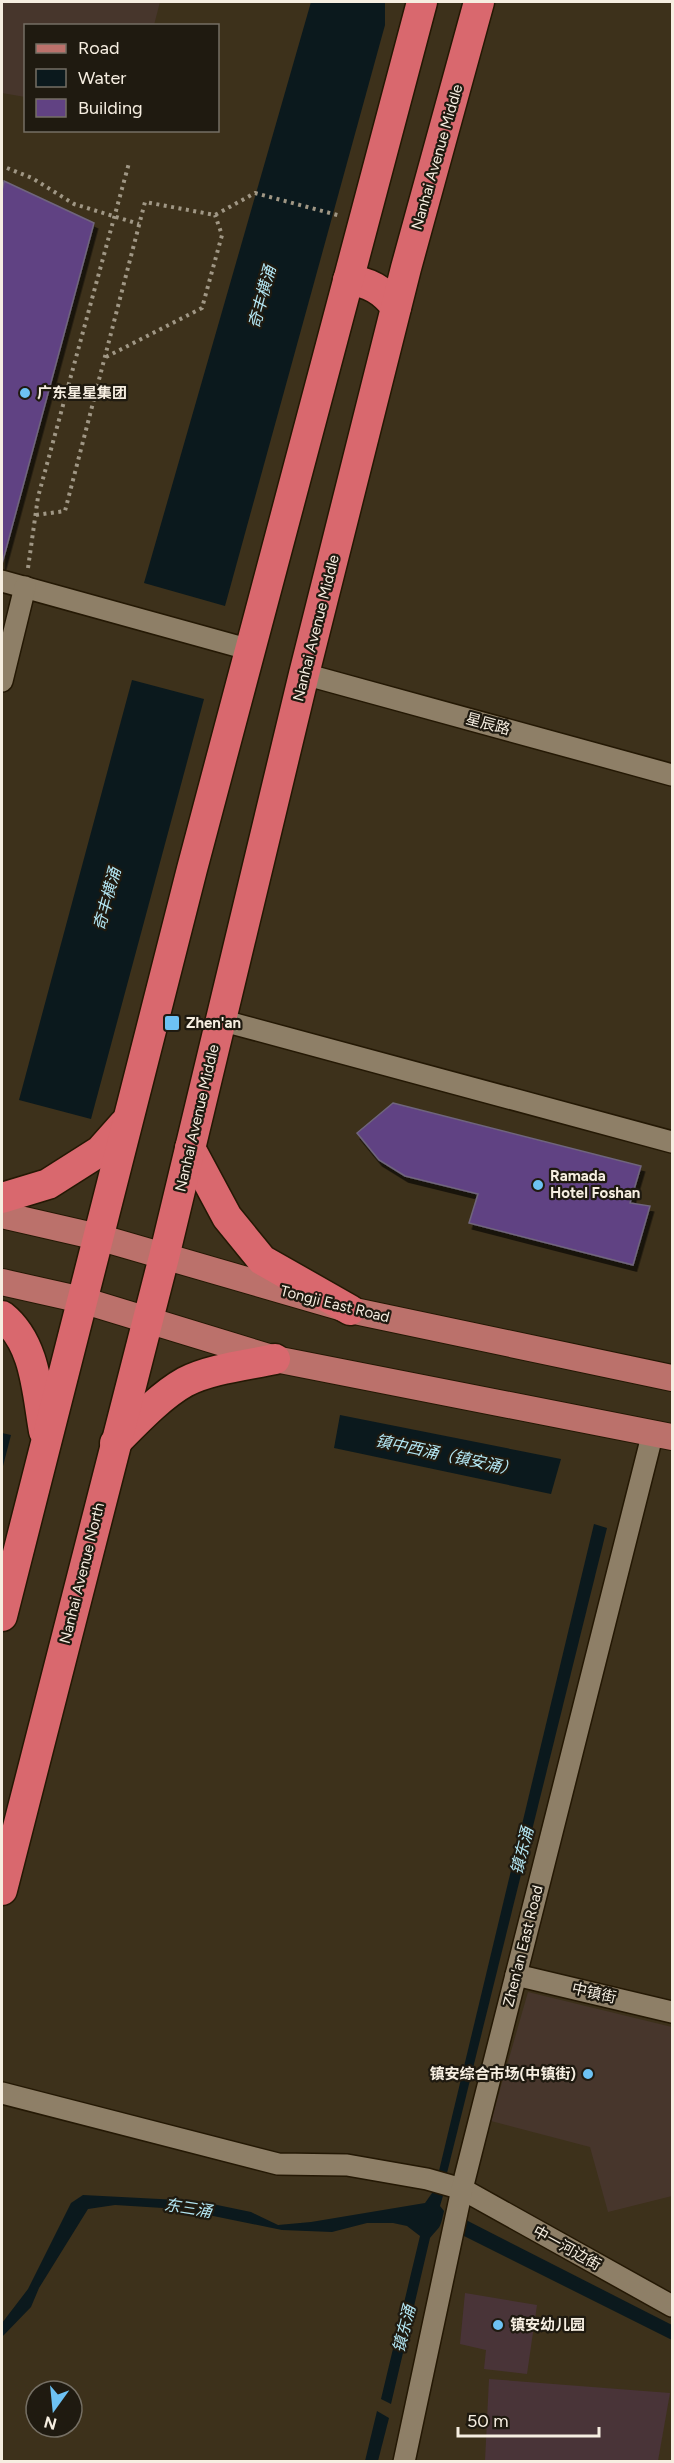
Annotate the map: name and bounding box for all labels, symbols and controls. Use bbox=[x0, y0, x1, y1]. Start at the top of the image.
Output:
legend bbox=[24, 24, 219, 132]
text: Road bbox=[78, 37, 119, 59]
text: Water bbox=[78, 67, 126, 89]
street label: Nanhai Avenue Middle bbox=[408, 82, 466, 232]
text: Building bbox=[78, 97, 143, 119]
water label: 奇丰横涌 bbox=[245, 262, 280, 330]
place label: 广东星星集团 bbox=[37, 384, 127, 402]
marker: 广东星星集团 bbox=[18, 386, 32, 400]
street label: Nanhai Avenue Middle bbox=[289, 553, 343, 703]
street label: 星辰路 bbox=[464, 709, 512, 739]
water label: 奇丰横涌 bbox=[90, 864, 125, 932]
marker: Zhen'an bbox=[163, 1014, 181, 1032]
place label: Zhen'an bbox=[186, 1014, 241, 1032]
street label: Nanhai Avenue Middle bbox=[171, 1043, 223, 1193]
place label: Ramada Hotel Foshan bbox=[550, 1167, 640, 1202]
marker: Ramada Hotel Foshan bbox=[531, 1178, 545, 1192]
street label: Tongji East Road bbox=[279, 1282, 391, 1326]
water label: 镇中西涌（镇安涌） bbox=[374, 1431, 518, 1479]
street label: Nanhai Avenue North bbox=[56, 1501, 108, 1645]
water label: 镇东涌 bbox=[507, 1823, 538, 1877]
street label: Zhen'an East Road bbox=[499, 1883, 547, 2009]
street label: 中镇街 bbox=[570, 1979, 618, 2007]
place label: 镇安综合市场(中镇街) bbox=[430, 2065, 576, 2083]
marker: 镇安综合市场(中镇街) bbox=[581, 2067, 595, 2081]
water label: 东三涌 bbox=[163, 2195, 215, 2221]
street label: 中一河边街 bbox=[530, 2222, 604, 2274]
water label: 镇东涌 bbox=[389, 2301, 420, 2355]
place label: 镇安幼儿园 bbox=[510, 2316, 585, 2334]
marker: 镇安幼儿园 bbox=[491, 2318, 505, 2332]
north arrow bbox=[24, 2379, 84, 2439]
scale bar bbox=[458, 2400, 599, 2438]
text: 50 m bbox=[467, 2410, 509, 2432]
text: N bbox=[42, 2412, 59, 2434]

